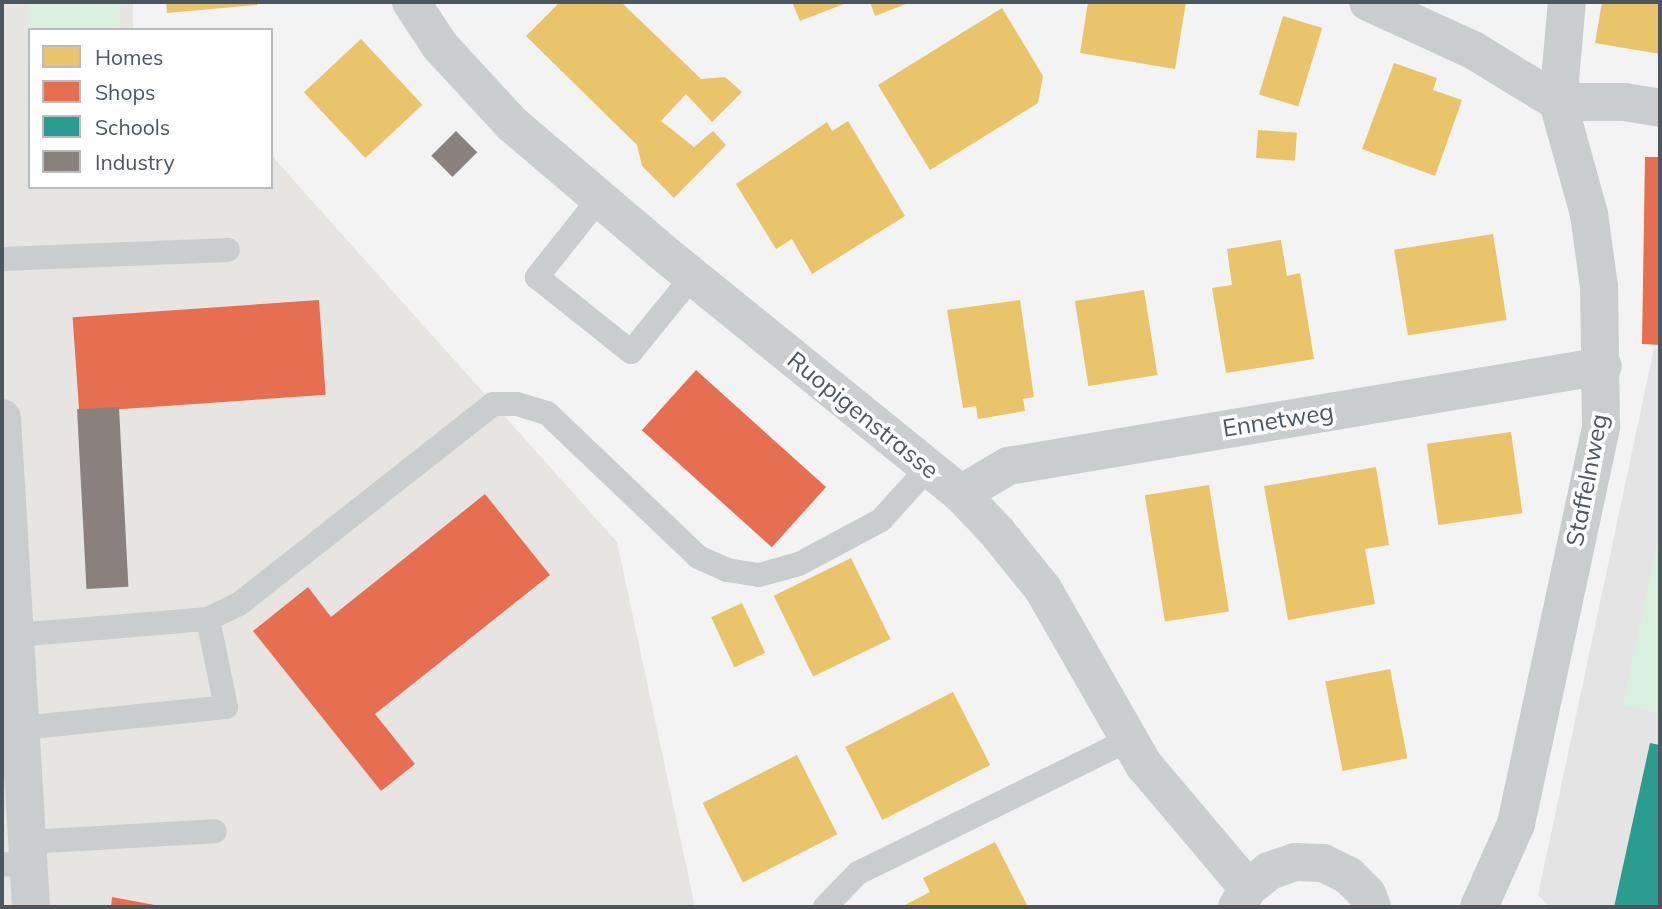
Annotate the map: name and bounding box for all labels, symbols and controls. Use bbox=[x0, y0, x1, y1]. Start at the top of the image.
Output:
legend bbox=[28, 28, 273, 189]
text: Homes bbox=[95, 44, 163, 70]
text: Shops bbox=[95, 79, 155, 105]
text: Schools bbox=[95, 114, 170, 140]
text: Industry bbox=[95, 149, 175, 175]
street label: Ruopigenstrasse bbox=[782, 345, 944, 485]
street label: Ennetweg bbox=[1220, 397, 1336, 443]
street label: Staffelnweg bbox=[1560, 411, 1614, 549]

